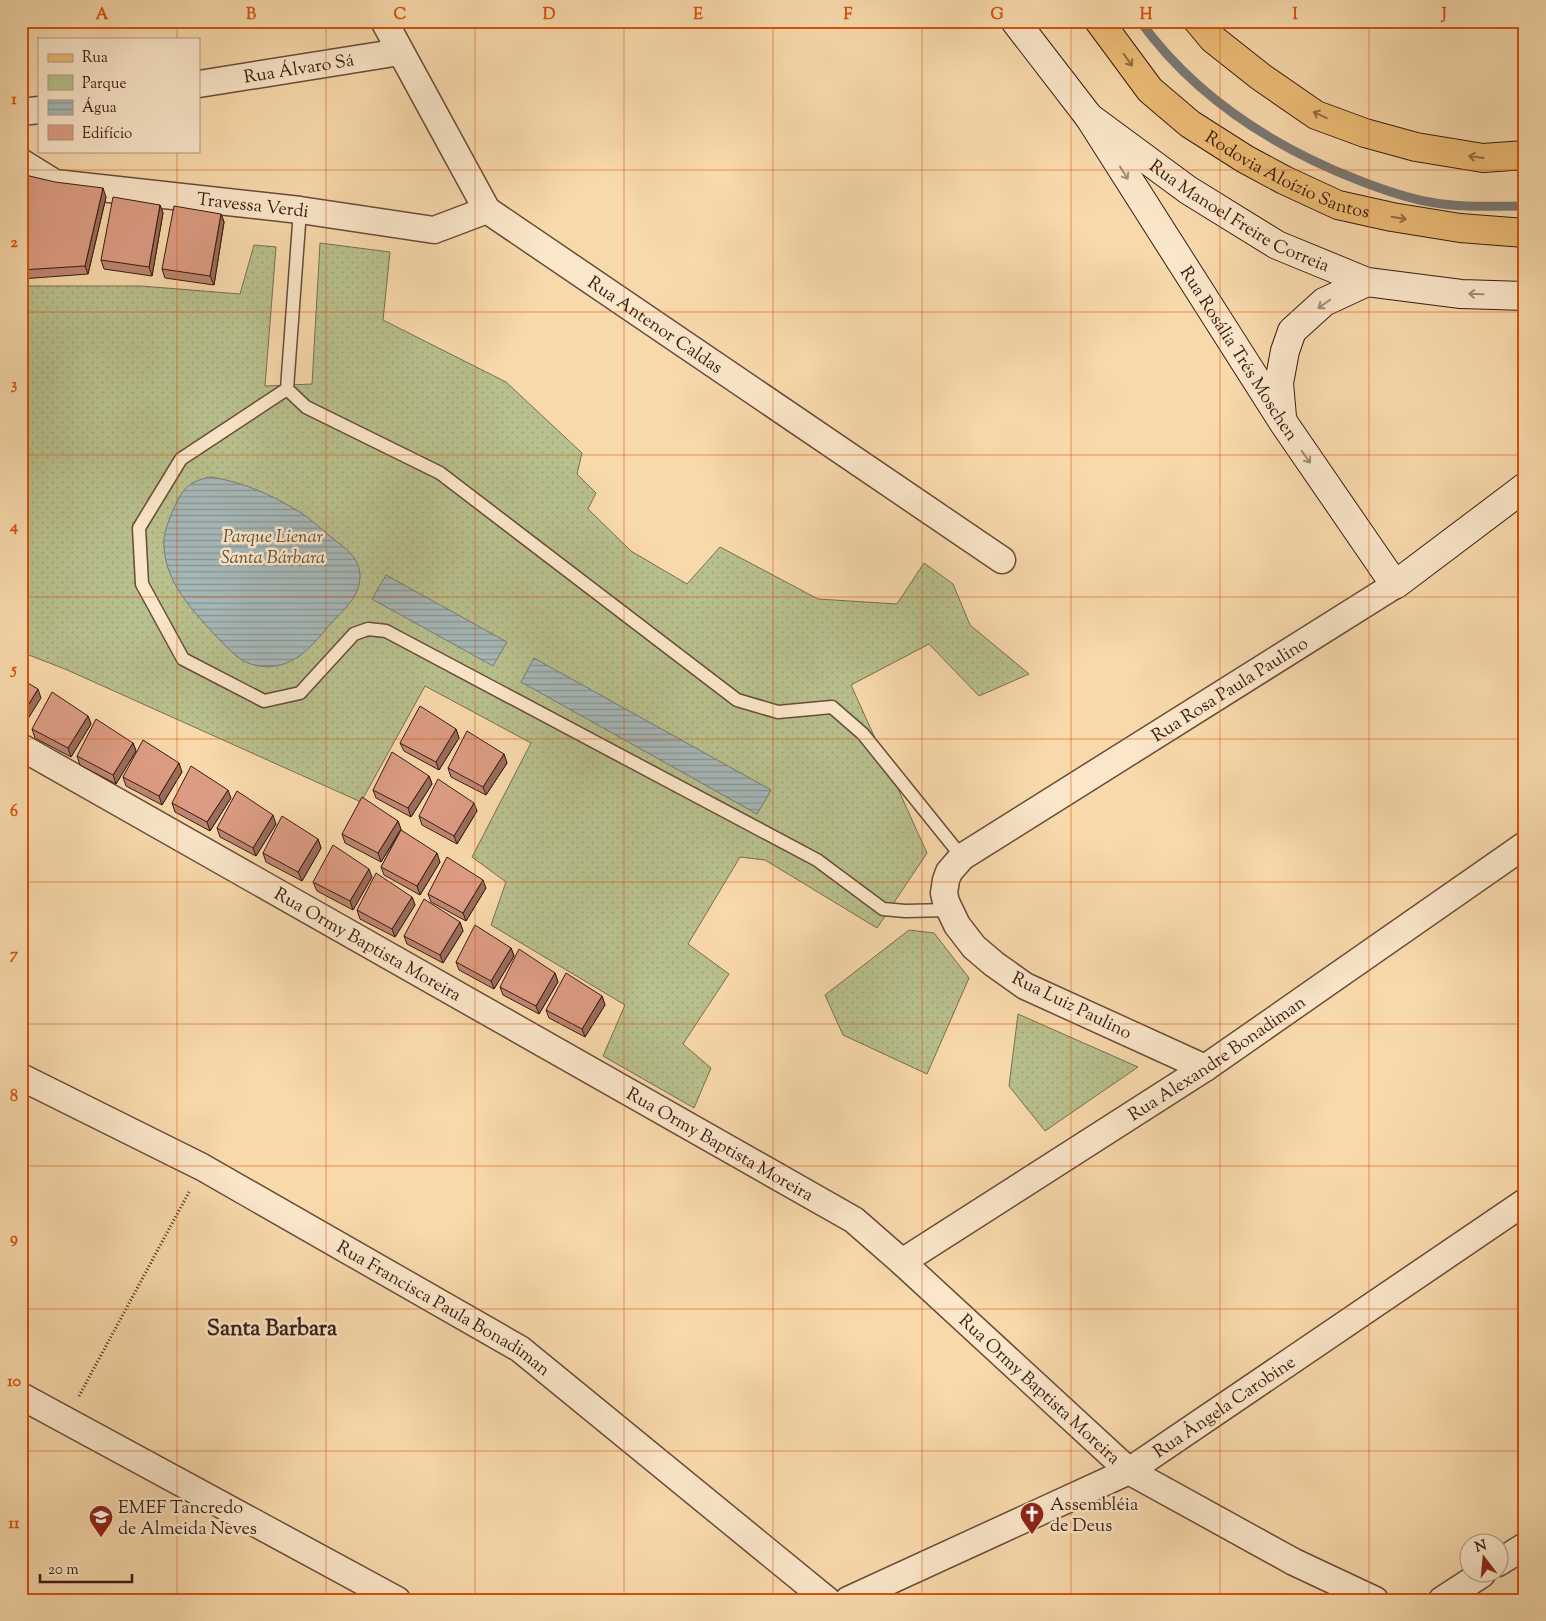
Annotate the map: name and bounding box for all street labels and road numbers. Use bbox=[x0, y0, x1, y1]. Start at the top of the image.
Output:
street label: Rua Álvaro Sá bbox=[242, 49, 356, 92]
street label: Rodovia Aloízio Santos bbox=[1199, 126, 1372, 227]
street label: Rua Manoel Freire Correia bbox=[1143, 154, 1333, 280]
street label: Travessa Verdi bbox=[195, 188, 310, 226]
street label: Rua Rosália Trés Moschen bbox=[1172, 262, 1304, 447]
street label: Rua Antenor Caldas bbox=[582, 271, 727, 381]
street label: Rua Rosa Paula Paulino bbox=[1147, 632, 1314, 750]
street label: Rua Ormy Baptista Moreira bbox=[269, 882, 465, 1009]
street label: Rua Luiz Paulino bbox=[1007, 966, 1136, 1047]
street label: Rua Alexandre Bonadiman bbox=[1124, 990, 1312, 1129]
street label: Rua Ormy Baptista Moreira bbox=[621, 1082, 818, 1209]
street label: Rua Francisca Paula Bonadiman bbox=[331, 1236, 555, 1384]
street label: Rua Ormy Baptista Moreira bbox=[952, 1309, 1125, 1472]
street label: Rua Ângela Carobine bbox=[1149, 1351, 1301, 1466]

